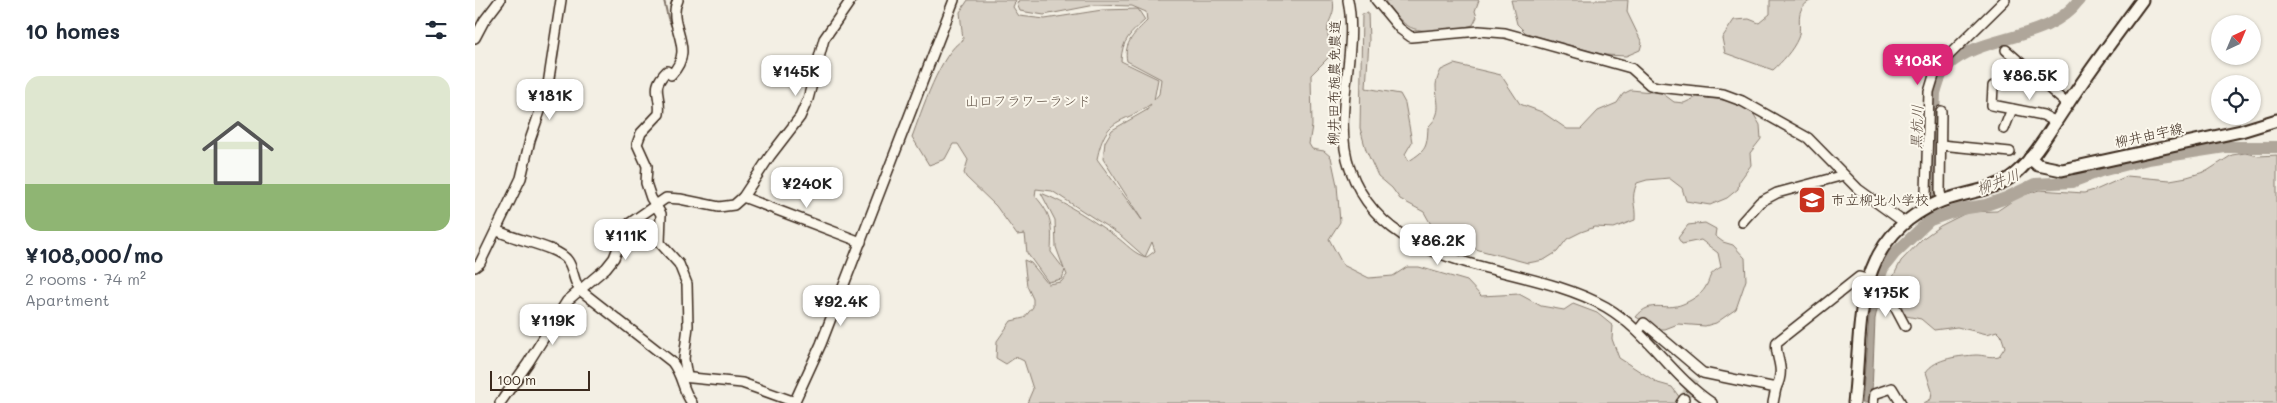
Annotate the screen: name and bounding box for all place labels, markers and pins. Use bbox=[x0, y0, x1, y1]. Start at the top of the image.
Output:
pin: ¥108K bbox=[1883, 44, 1953, 86]
pin: ¥145K bbox=[761, 54, 831, 97]
pin: ¥86.5K bbox=[1989, 58, 2071, 101]
pin: ¥181K bbox=[515, 78, 585, 121]
pin: ¥240K bbox=[772, 166, 842, 209]
school or university icon: 市立柳北小学校 bbox=[1797, 185, 1827, 215]
place label: 市立柳北小学校 bbox=[1831, 190, 1929, 209]
pin: ¥111K bbox=[591, 218, 661, 261]
pin: ¥86.2K bbox=[1397, 224, 1479, 266]
pin: ¥175K bbox=[1851, 276, 1921, 318]
pin: ¥92.4K bbox=[800, 284, 882, 327]
pin: ¥119K bbox=[518, 304, 588, 346]

